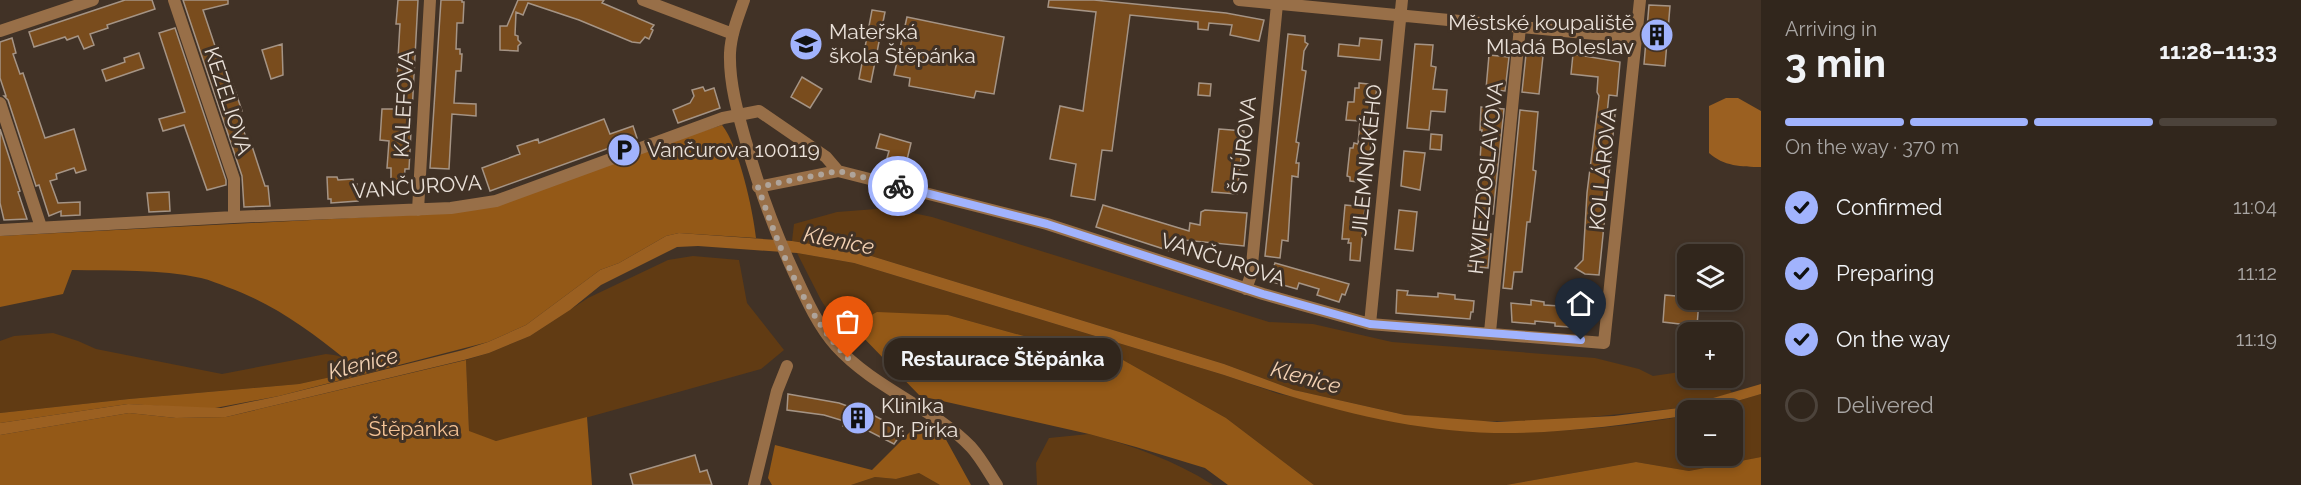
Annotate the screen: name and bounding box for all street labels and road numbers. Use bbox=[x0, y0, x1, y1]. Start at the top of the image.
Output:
street label: KEZELIOVA bbox=[199, 44, 258, 158]
street label: KALEFOVA bbox=[388, 50, 419, 158]
street label: HWIEZDOSLAVOVA bbox=[1463, 80, 1508, 275]
street label: JILEMNICKÉHO bbox=[1346, 83, 1387, 237]
street label: ŠTÚROVA bbox=[1226, 95, 1261, 195]
street label: KOLLÁROVA bbox=[1584, 106, 1621, 232]
street label: VANČUROVA bbox=[351, 170, 483, 203]
street label: VANČUROVA bbox=[1158, 228, 1289, 291]

